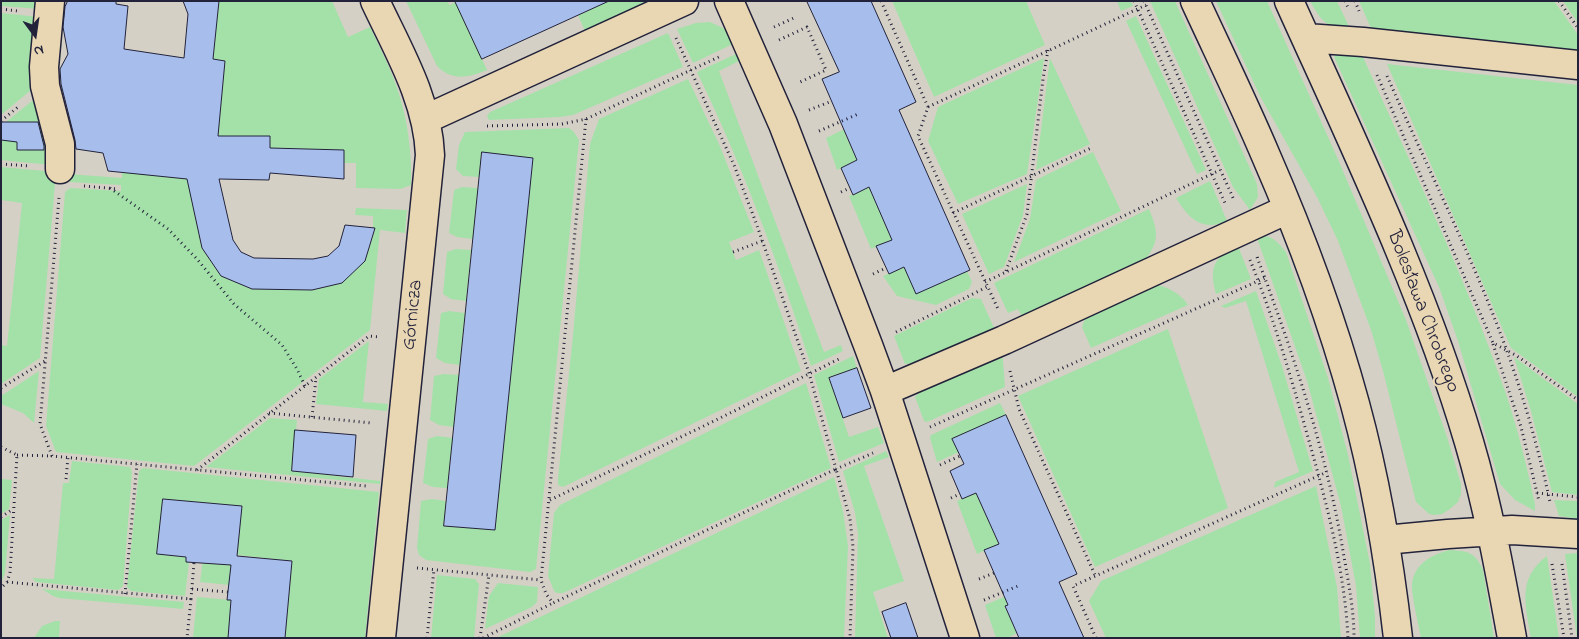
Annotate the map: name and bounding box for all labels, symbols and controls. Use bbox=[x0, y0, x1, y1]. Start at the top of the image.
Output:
north arrow bbox=[10, 10, 60, 60]
text: N bbox=[32, 39, 46, 61]
street label: Bolesława Chrobrego bbox=[1380, 228, 1464, 396]
street label: Górnicza bbox=[398, 279, 430, 351]

